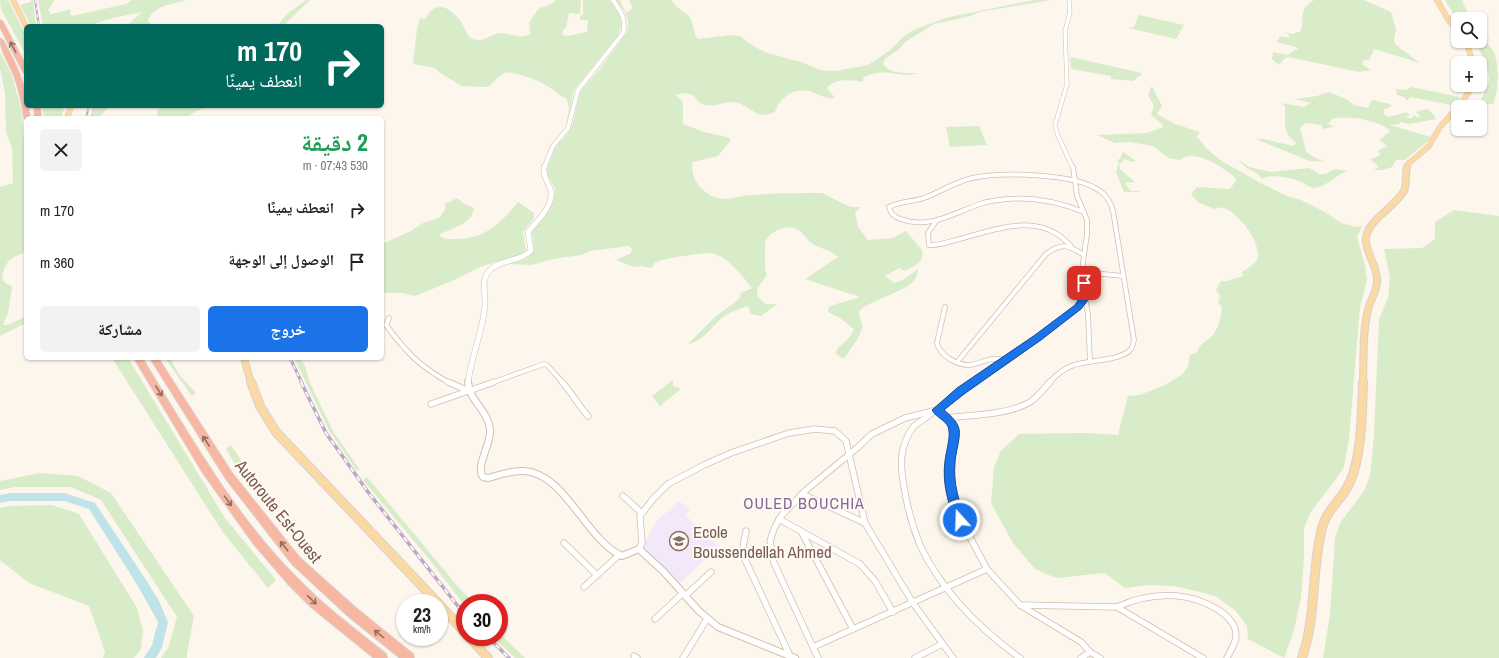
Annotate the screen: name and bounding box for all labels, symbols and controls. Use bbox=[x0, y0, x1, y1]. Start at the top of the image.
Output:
map controls bbox=[1451, 12, 1487, 136]
button: search bbox=[1451, 12, 1487, 48]
text: 170 m bbox=[237, 32, 302, 70]
icon: right bbox=[316, 40, 368, 92]
one-way arrow bbox=[9, 41, 17, 53]
button: + bbox=[1451, 56, 1487, 92]
text: انعطف يمينًا bbox=[225, 68, 302, 93]
button: − bbox=[1451, 100, 1487, 136]
text: 2 دقيقة bbox=[301, 126, 368, 158]
button: close bbox=[40, 129, 82, 171]
text: 530 m · 07:43 bbox=[303, 157, 368, 174]
text: انعطف يمينًا bbox=[267, 197, 334, 218]
icon: right bbox=[346, 199, 368, 221]
text: 170 m bbox=[40, 200, 74, 221]
text: الوصول إلى الوجهة bbox=[229, 249, 334, 270]
icon: arrive bbox=[346, 251, 368, 273]
text: 360 m bbox=[40, 252, 74, 273]
pin bbox=[1067, 266, 1101, 300]
icon: arrive bbox=[1073, 272, 1095, 294]
button: مشاركة bbox=[40, 306, 200, 352]
button: خروج bbox=[208, 306, 368, 352]
one-way arrow bbox=[155, 385, 163, 397]
one-way arrow bbox=[202, 435, 210, 447]
street label: Autoroute Est-Ouest bbox=[230, 454, 328, 567]
district label: OULED BOUCHIA bbox=[743, 492, 865, 514]
one-way arrow bbox=[224, 495, 233, 506]
position arrow bbox=[939, 499, 981, 541]
place label: Ecole Boussendellah Ahmed bbox=[693, 520, 832, 563]
school or university icon: Ecole Boussendellah Ahmed bbox=[668, 530, 690, 552]
one-way arrow bbox=[279, 540, 288, 551]
speed limit sign: 30 bbox=[456, 594, 508, 646]
one-way arrow bbox=[307, 595, 317, 605]
text: 23 bbox=[413, 601, 431, 628]
text: km/h bbox=[413, 623, 431, 636]
one-way arrow bbox=[373, 629, 384, 638]

